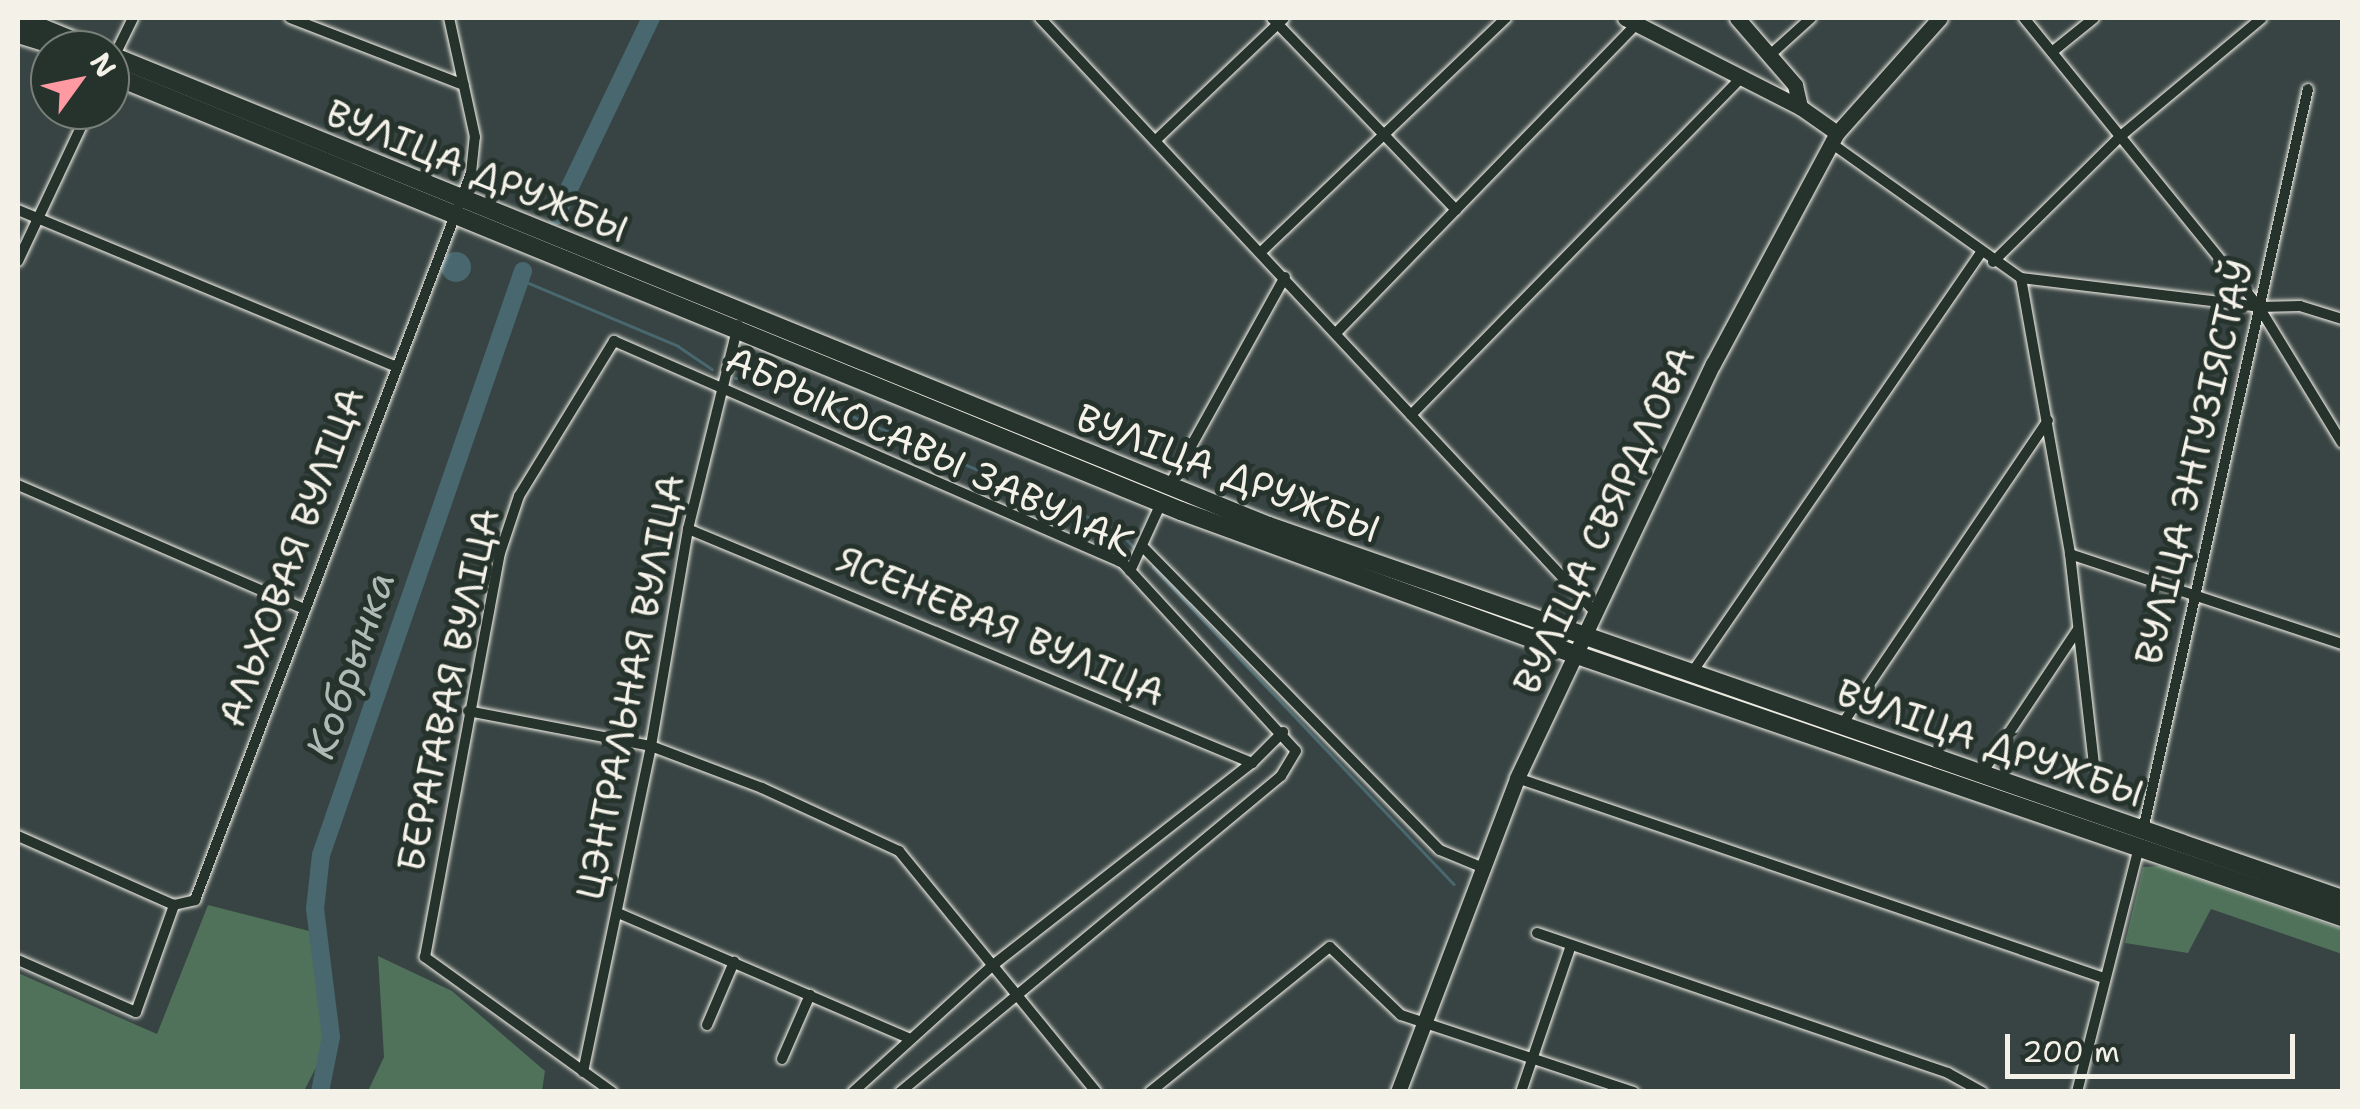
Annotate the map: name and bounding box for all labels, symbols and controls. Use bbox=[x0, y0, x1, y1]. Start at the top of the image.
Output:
north arrow bbox=[30, 30, 130, 130]
text: N bbox=[82, 45, 125, 84]
street label: ВУЛІЦА ДРУЖБЫ bbox=[319, 90, 635, 252]
street label: ВУЛІЦА ЭНТУЗІЯСТАЎ bbox=[2125, 255, 2263, 669]
street label: АБРЫКОСАВЫ ЗАВУЛАК bbox=[718, 336, 1142, 566]
street label: ВУЛІЦА СВЯРДЛОВА bbox=[1503, 339, 1705, 701]
street label: АЛЬХОВАЯ ВУЛІЦА bbox=[208, 381, 374, 733]
street label: ВУЛІЦА ДРУЖБЫ bbox=[1070, 394, 1386, 552]
street label: ЦЭНТРАЛЬНАЯ ВУЛІЦА bbox=[566, 470, 694, 904]
street label: БЕРАГАВАЯ ВУЛІЦА bbox=[387, 504, 509, 876]
street label: ЯСЕНЕВАЯ ВУЛІЦА bbox=[830, 536, 1172, 716]
water label: Кобрынка bbox=[296, 565, 404, 765]
street label: ВУЛІЦА ДРУЖБЫ bbox=[1831, 669, 2149, 817]
scale bar bbox=[2010, 1014, 2300, 1076]
text: 200 m bbox=[2022, 1031, 2120, 1072]

